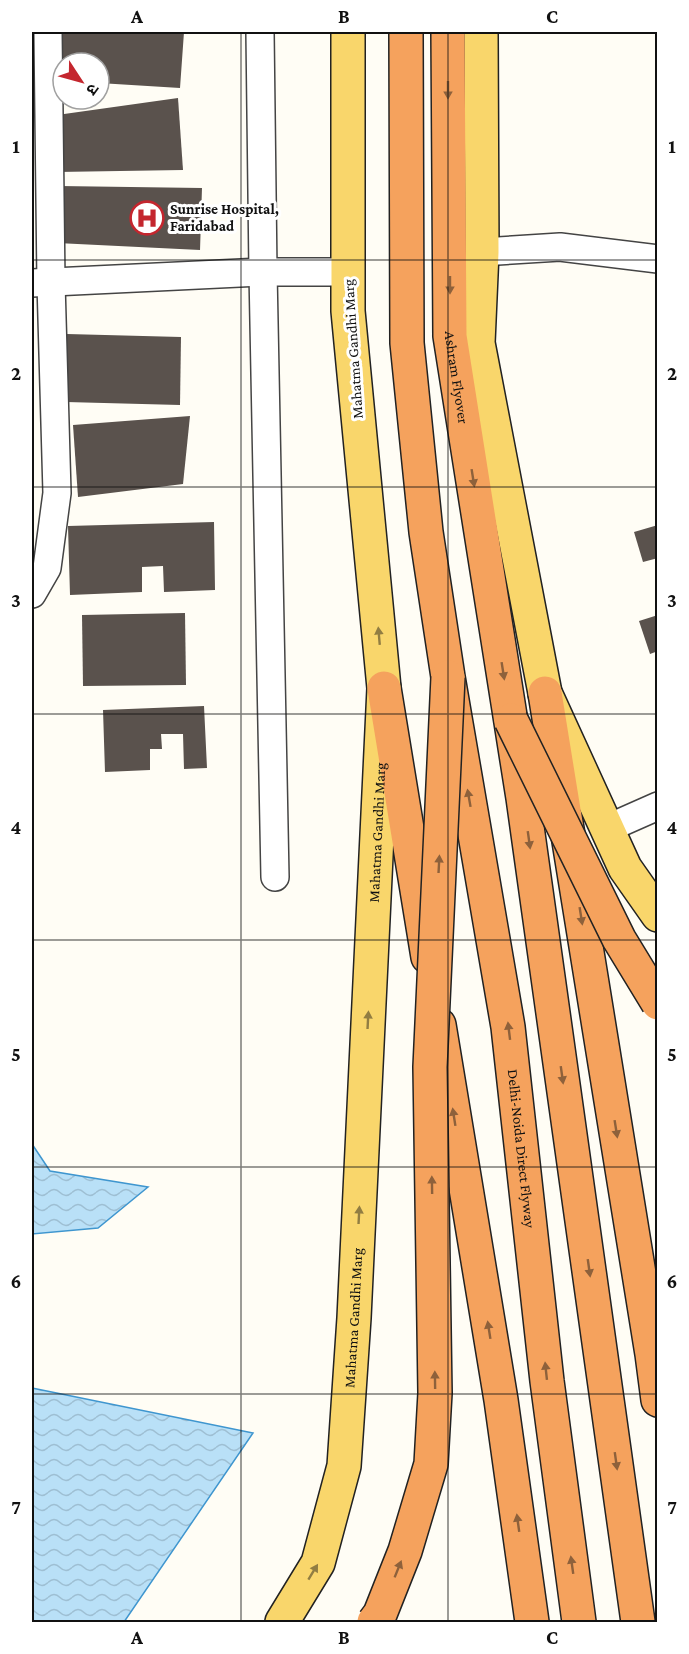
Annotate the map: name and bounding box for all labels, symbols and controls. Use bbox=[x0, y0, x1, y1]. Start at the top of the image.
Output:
text: A bbox=[130, 5, 144, 27]
text: B bbox=[338, 5, 350, 27]
text: C bbox=[546, 5, 558, 27]
north arrow bbox=[51, 51, 111, 111]
one-way arrow bbox=[443, 80, 453, 99]
text: उ bbox=[83, 81, 102, 99]
text: 1 bbox=[12, 135, 20, 157]
text: 1 bbox=[668, 135, 676, 157]
hospital icon: Sunrise Hospital, Faridabad bbox=[129, 200, 165, 236]
place label: Sunrise Hospital, Faridabad bbox=[170, 201, 279, 234]
one-way arrow bbox=[445, 275, 455, 294]
street label: Mahatma Gandhi Marg bbox=[340, 279, 367, 419]
street label: Ashram Flyover bbox=[442, 331, 472, 426]
text: 2 bbox=[11, 362, 21, 384]
text: 2 bbox=[667, 362, 677, 384]
one-way arrow bbox=[468, 469, 477, 488]
text: 3 bbox=[11, 589, 21, 611]
text: 3 bbox=[667, 589, 677, 611]
one-way arrow bbox=[374, 627, 384, 646]
one-way arrow bbox=[499, 661, 508, 680]
street label: Mahatma Gandhi Marg bbox=[366, 762, 389, 903]
one-way arrow bbox=[464, 788, 473, 807]
text: 4 bbox=[11, 816, 22, 838]
text: 4 bbox=[667, 816, 678, 838]
one-way arrow bbox=[524, 831, 533, 850]
one-way arrow bbox=[435, 854, 444, 873]
one-way arrow bbox=[577, 907, 586, 926]
one-way arrow bbox=[363, 1010, 372, 1029]
one-way arrow bbox=[504, 1022, 513, 1041]
text: 5 bbox=[11, 1043, 21, 1065]
text: 5 bbox=[667, 1043, 677, 1065]
one-way arrow bbox=[557, 1066, 566, 1085]
street label: Delhi-Noida Direct Flyway bbox=[505, 1068, 538, 1229]
one-way arrow bbox=[450, 1107, 459, 1126]
one-way arrow bbox=[611, 1120, 620, 1139]
one-way arrow bbox=[427, 1175, 437, 1194]
one-way arrow bbox=[355, 1205, 364, 1224]
street label: Mahatma Gandhi Marg bbox=[341, 1247, 366, 1388]
one-way arrow bbox=[584, 1259, 593, 1278]
text: 6 bbox=[11, 1270, 21, 1292]
text: 6 bbox=[667, 1270, 677, 1292]
one-way arrow bbox=[485, 1320, 494, 1339]
one-way arrow bbox=[541, 1362, 551, 1381]
one-way arrow bbox=[430, 1370, 439, 1389]
one-way arrow bbox=[611, 1452, 620, 1471]
text: 7 bbox=[11, 1496, 21, 1518]
text: 7 bbox=[667, 1496, 677, 1518]
one-way arrow bbox=[514, 1513, 523, 1532]
one-way arrow bbox=[567, 1555, 576, 1574]
one-way arrow bbox=[393, 1560, 403, 1578]
one-way arrow bbox=[307, 1564, 318, 1580]
text: A bbox=[130, 1626, 144, 1648]
text: B bbox=[338, 1626, 350, 1648]
text: C bbox=[546, 1626, 558, 1648]

